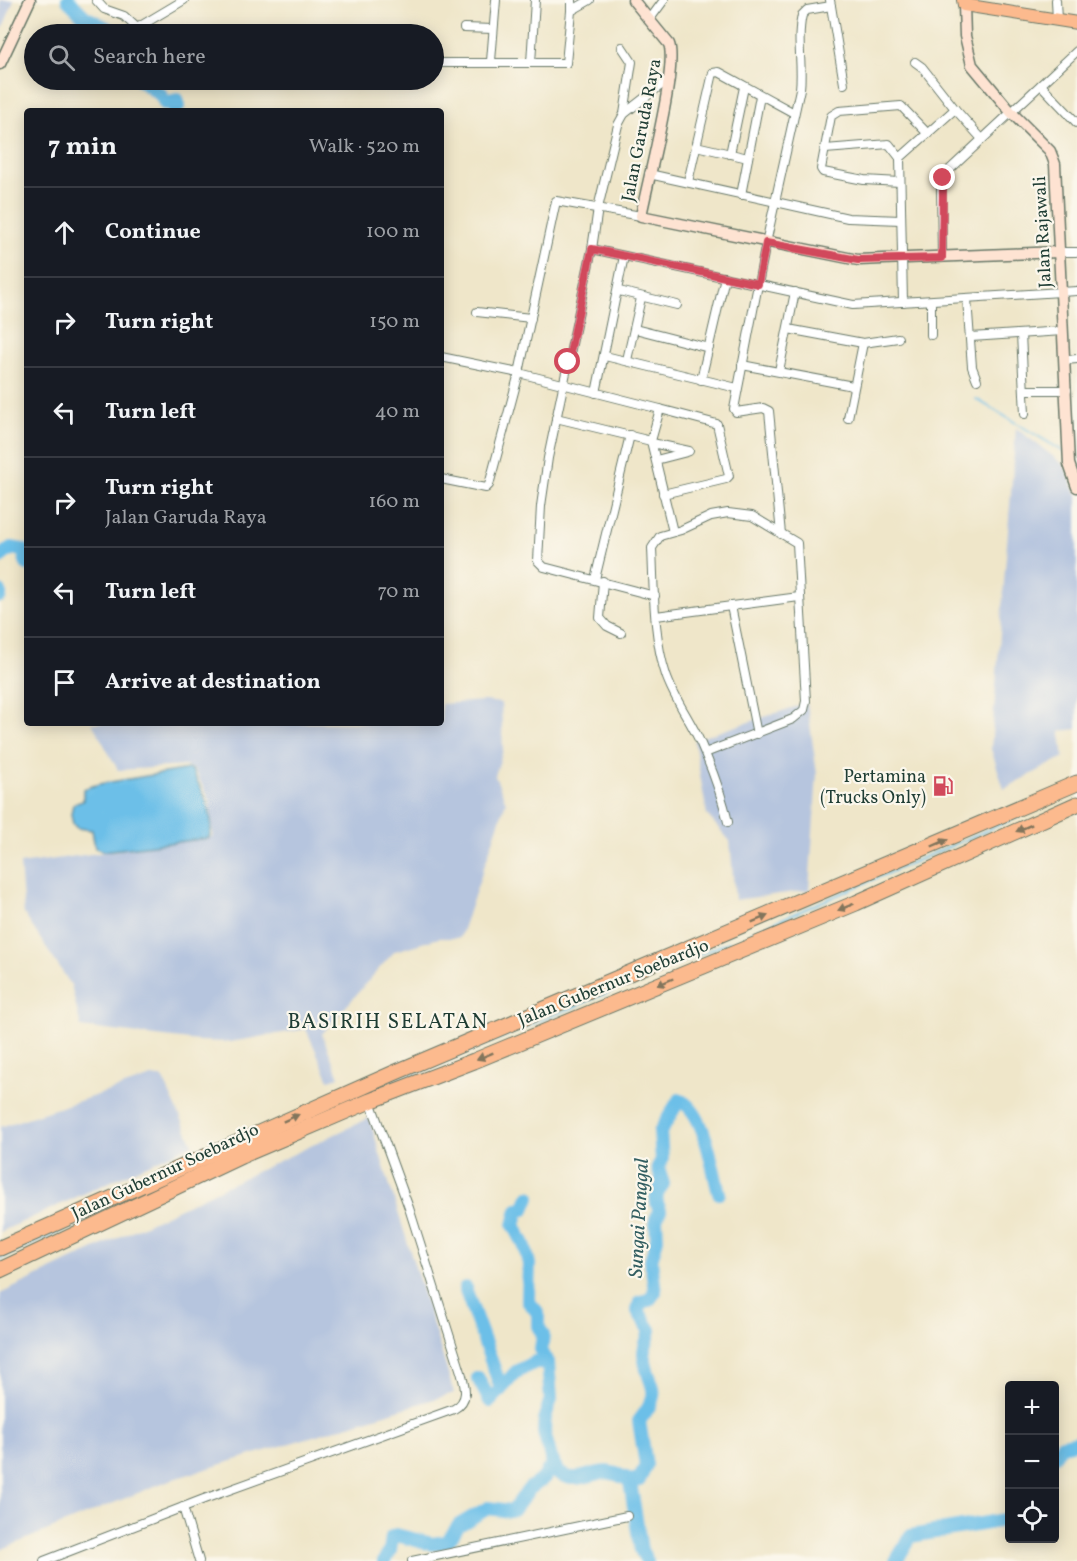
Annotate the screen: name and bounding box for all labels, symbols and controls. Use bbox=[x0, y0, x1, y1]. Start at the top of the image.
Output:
search box bbox=[24, 24, 444, 90]
icon: search bbox=[45, 41, 78, 74]
text: Search here bbox=[93, 42, 206, 73]
street label: Jalan Garuda Raya bbox=[616, 56, 669, 204]
text: 7 min bbox=[48, 129, 117, 165]
text: Walk · 520 m bbox=[309, 133, 420, 161]
route end bbox=[929, 164, 955, 190]
street label: Jalan Rajawali bbox=[1028, 175, 1059, 289]
icon: ahead bbox=[48, 216, 81, 249]
text: Continue bbox=[105, 217, 201, 248]
text: 100 m bbox=[366, 218, 420, 246]
icon: right bbox=[48, 306, 81, 339]
text: Turn right bbox=[105, 307, 213, 338]
text: 150 m bbox=[369, 308, 420, 336]
route start bbox=[554, 348, 580, 374]
icon: left bbox=[48, 396, 81, 429]
text: Turn left bbox=[105, 397, 196, 428]
text: 40 m bbox=[375, 398, 420, 426]
text: Turn right bbox=[105, 473, 213, 504]
icon: right bbox=[48, 486, 81, 519]
text: 160 m bbox=[368, 488, 420, 516]
text: Jalan Garuda Raya bbox=[105, 504, 267, 532]
icon: left bbox=[48, 576, 81, 609]
text: Turn left bbox=[105, 577, 196, 608]
text: 70 m bbox=[377, 578, 420, 606]
icon: arrive bbox=[48, 666, 81, 699]
text: Arrive at destination bbox=[105, 667, 321, 698]
place label: Pertamina (Trucks Only) bbox=[820, 765, 926, 811]
fuel station icon: Pertamina (Trucks Only) bbox=[931, 774, 955, 798]
one-way arrow bbox=[1015, 823, 1032, 832]
one-way arrow bbox=[931, 838, 949, 848]
one-way arrow bbox=[836, 902, 854, 912]
one-way arrow bbox=[752, 914, 770, 924]
street label: Jalan Gubernur Soebardjo bbox=[514, 934, 713, 1033]
one-way arrow bbox=[656, 977, 674, 987]
district label: BASIRIH SELATAN bbox=[287, 1008, 489, 1037]
one-way arrow bbox=[476, 1052, 494, 1061]
one-way arrow bbox=[282, 1114, 299, 1123]
street label: Jalan Gubernur Soebardjo bbox=[68, 1118, 263, 1227]
water label: Sungai Panggal bbox=[623, 1157, 657, 1279]
map controls bbox=[1005, 1381, 1059, 1543]
button: + bbox=[1005, 1381, 1059, 1435]
button: − bbox=[1005, 1435, 1059, 1489]
button: locate bbox=[1005, 1489, 1059, 1543]

